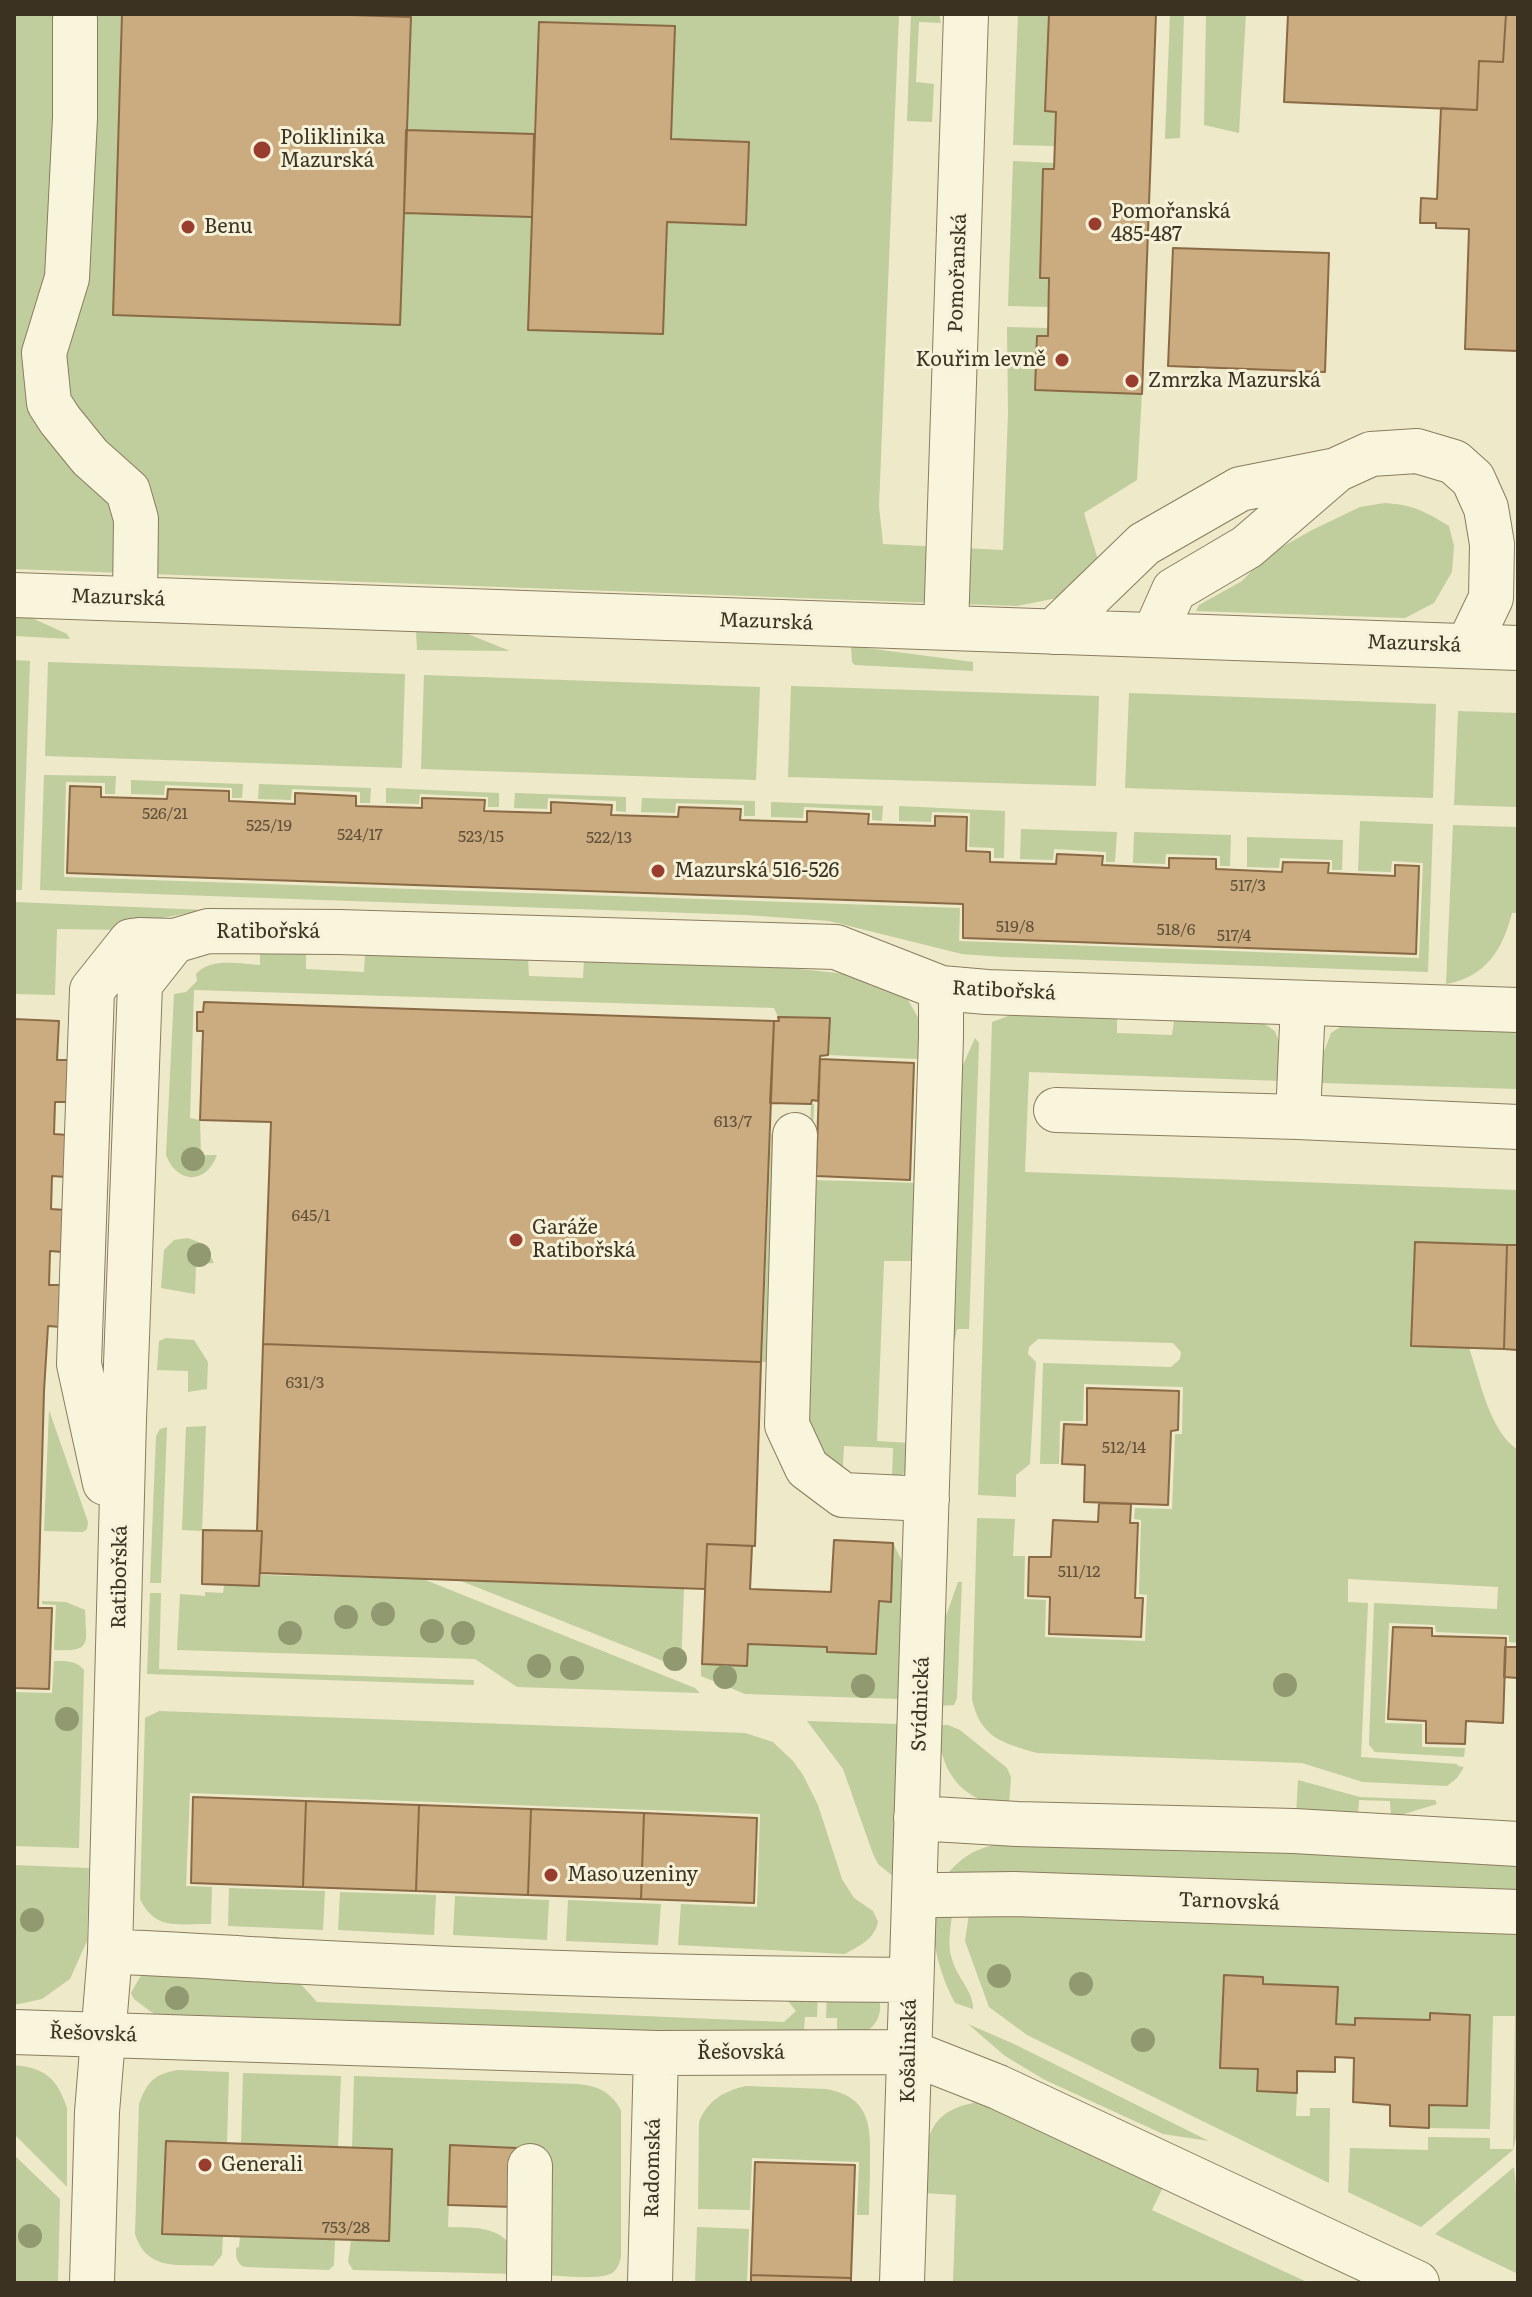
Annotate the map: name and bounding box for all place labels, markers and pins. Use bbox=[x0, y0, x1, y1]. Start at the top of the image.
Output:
place label: Poliklinika Mazurská bbox=[280, 126, 385, 173]
marker: Poliklinika Mazurská bbox=[251, 139, 273, 161]
place label: Pomořanská 485-487 bbox=[1111, 200, 1230, 247]
place label: Benu bbox=[204, 215, 253, 239]
marker: Pomořanská 485-487 bbox=[1086, 215, 1104, 233]
marker: Benu bbox=[179, 218, 197, 236]
place label: Kouřim levně bbox=[916, 348, 1046, 372]
marker: Kouřim levně bbox=[1053, 351, 1071, 369]
place label: Zmrzka Mazurská bbox=[1148, 369, 1321, 393]
marker: Zmrzka Mazurská bbox=[1123, 372, 1141, 390]
place label: Mazurská 516-526 bbox=[674, 859, 839, 883]
marker: Mazurská 516-526 bbox=[649, 862, 667, 880]
place label: Garáže Ratibořská bbox=[532, 1216, 636, 1263]
marker: Garáže Ratibořská bbox=[507, 1231, 525, 1249]
place label: Maso uzeniny bbox=[567, 1863, 698, 1887]
marker: Maso uzeniny bbox=[542, 1866, 560, 1884]
place label: Generali bbox=[221, 2153, 303, 2177]
marker: Generali bbox=[196, 2156, 214, 2174]

